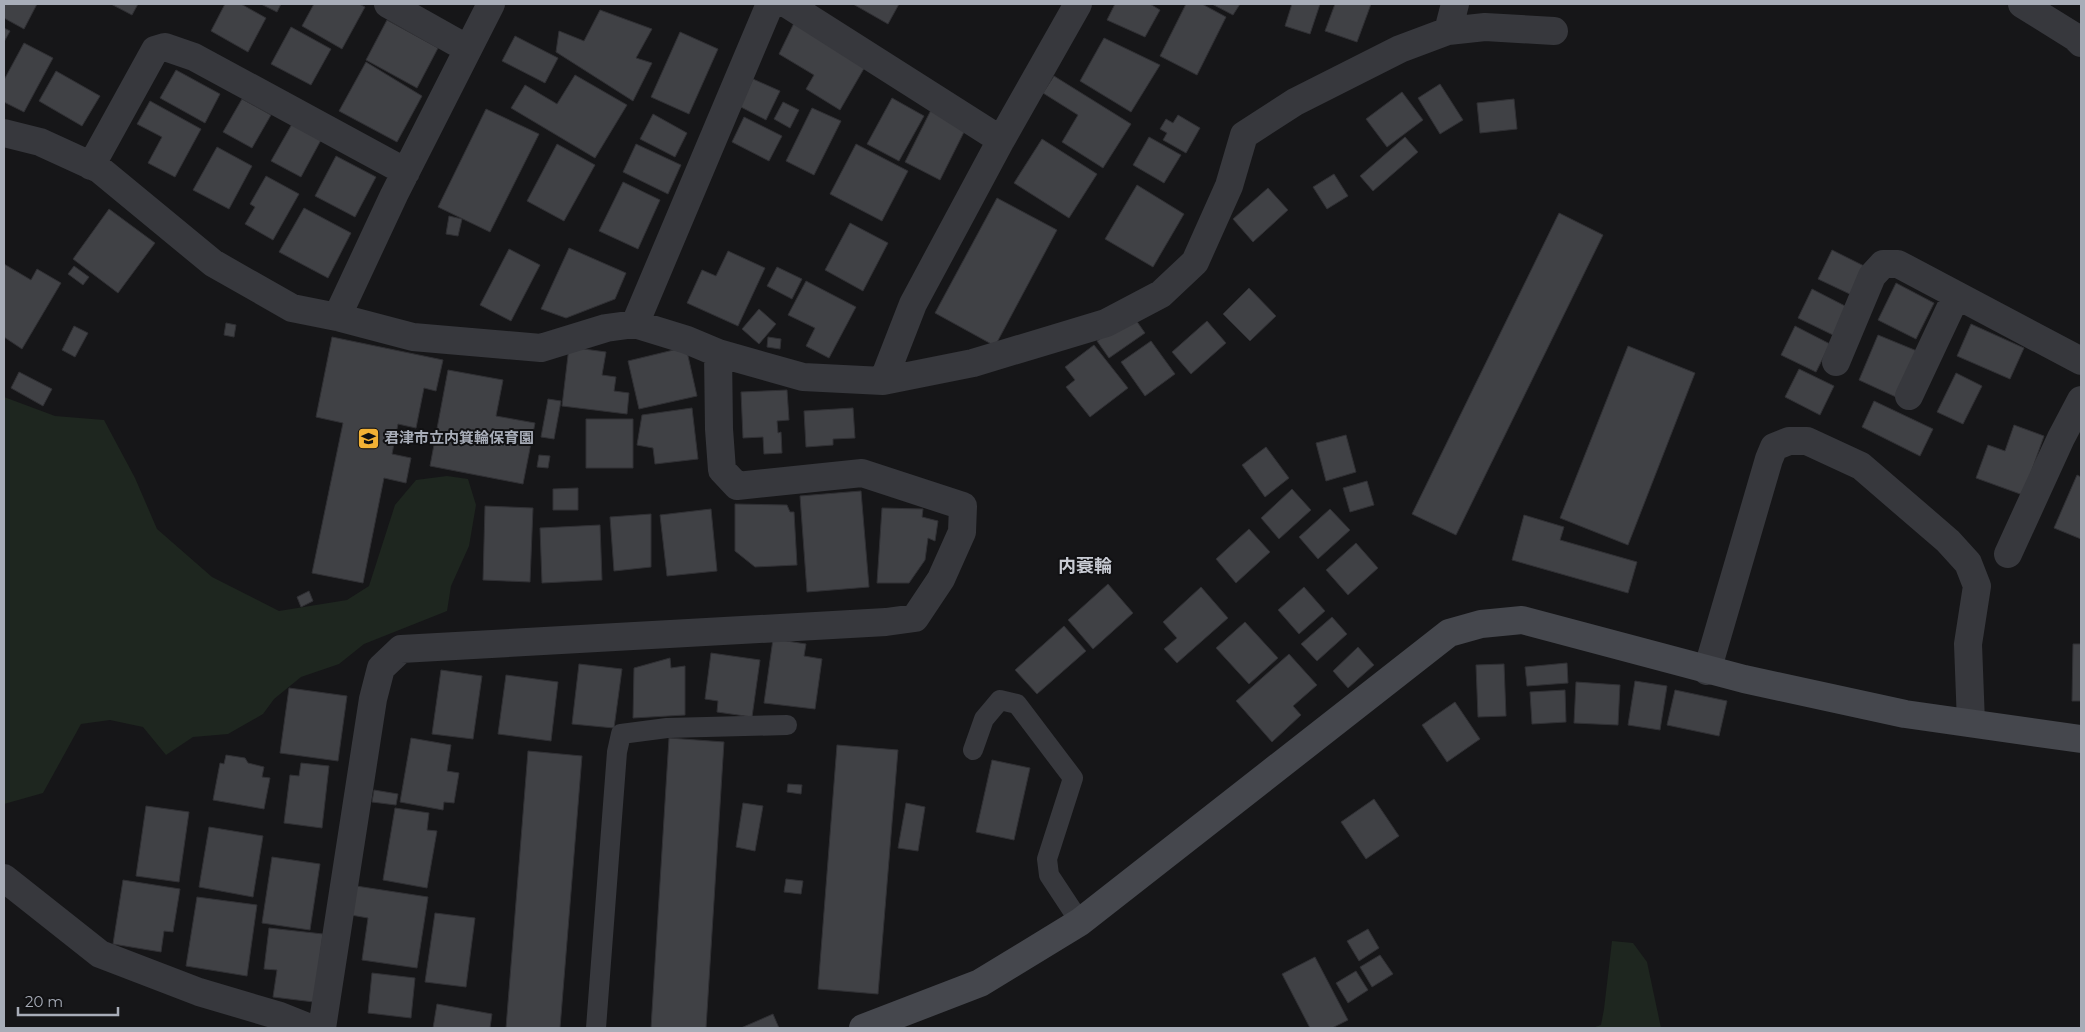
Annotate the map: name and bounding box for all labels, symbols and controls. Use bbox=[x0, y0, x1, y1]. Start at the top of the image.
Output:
school or university icon: 君津市立内箕輪保育園 bbox=[356, 426, 380, 450]
place label: 君津市立内箕輪保育園 bbox=[384, 428, 534, 447]
district label: 内蓑輪 bbox=[1058, 555, 1112, 577]
scale bar bbox=[18, 984, 118, 1016]
text: 20 m bbox=[25, 992, 63, 1011]

